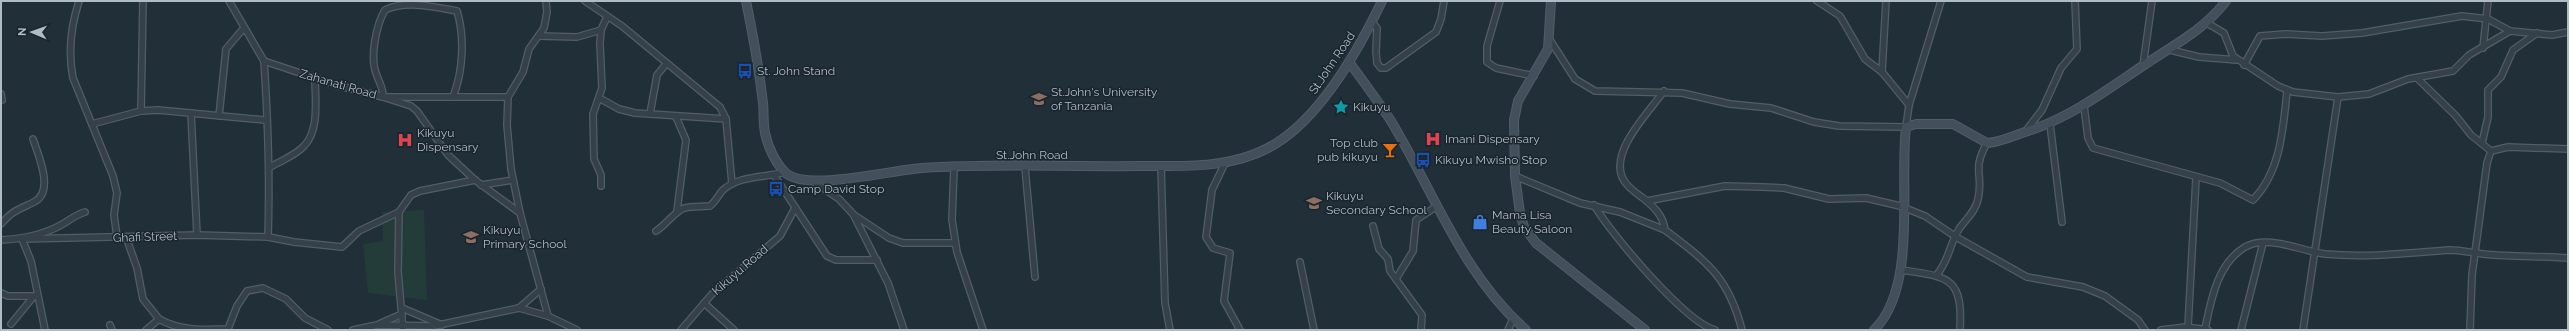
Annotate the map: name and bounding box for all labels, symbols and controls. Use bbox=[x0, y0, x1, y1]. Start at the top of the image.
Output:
north arrow bbox=[12, 12, 52, 52]
text: N bbox=[16, 27, 29, 36]
street label: St.John Road bbox=[1306, 29, 1358, 97]
bus stop icon: St. John Stand bbox=[736, 62, 754, 80]
place label: St. John Stand bbox=[757, 64, 835, 78]
street label: Zahanati Road bbox=[298, 66, 378, 102]
place label: St.John's University of Tanzania bbox=[1051, 85, 1158, 113]
school or university icon: St.John's University of Tanzania bbox=[1030, 90, 1048, 108]
place icon: Kikuyu bbox=[1332, 98, 1350, 116]
place label: Kikuyu bbox=[1353, 100, 1390, 114]
place label: Kikuyu Dispensary bbox=[417, 126, 479, 154]
hospital icon: Imani Dispensary bbox=[1424, 130, 1442, 148]
hospital icon: Kikuyu Dispensary bbox=[396, 131, 414, 149]
place label: Imani Dispensary bbox=[1445, 132, 1540, 146]
place label: Top club pub kikuyu bbox=[1317, 136, 1378, 164]
bar icon: Top club pub kikuyu bbox=[1381, 141, 1399, 159]
street label: St.John Road bbox=[996, 148, 1068, 162]
bus stop icon: Kikuyu Mwisho Stop bbox=[1414, 151, 1432, 169]
place label: Kikuyu Mwisho Stop bbox=[1435, 153, 1547, 167]
bus stop icon: Camp David Stop bbox=[767, 180, 785, 198]
place label: Camp David Stop bbox=[788, 182, 884, 196]
place label: Kikuyu Secondary School bbox=[1326, 189, 1428, 217]
school or university icon: Kikuyu Secondary School bbox=[1305, 194, 1323, 212]
place label: Mama Lisa Beauty Saloon bbox=[1492, 208, 1572, 236]
shop icon: Mama Lisa Beauty Saloon bbox=[1471, 213, 1489, 231]
place label: Kikuyu Primary School bbox=[483, 223, 567, 251]
school or university icon: Kikuyu Primary School bbox=[462, 228, 480, 246]
street label: Ghafi Street bbox=[113, 229, 177, 245]
street label: Kikuyu Road bbox=[709, 242, 771, 298]

